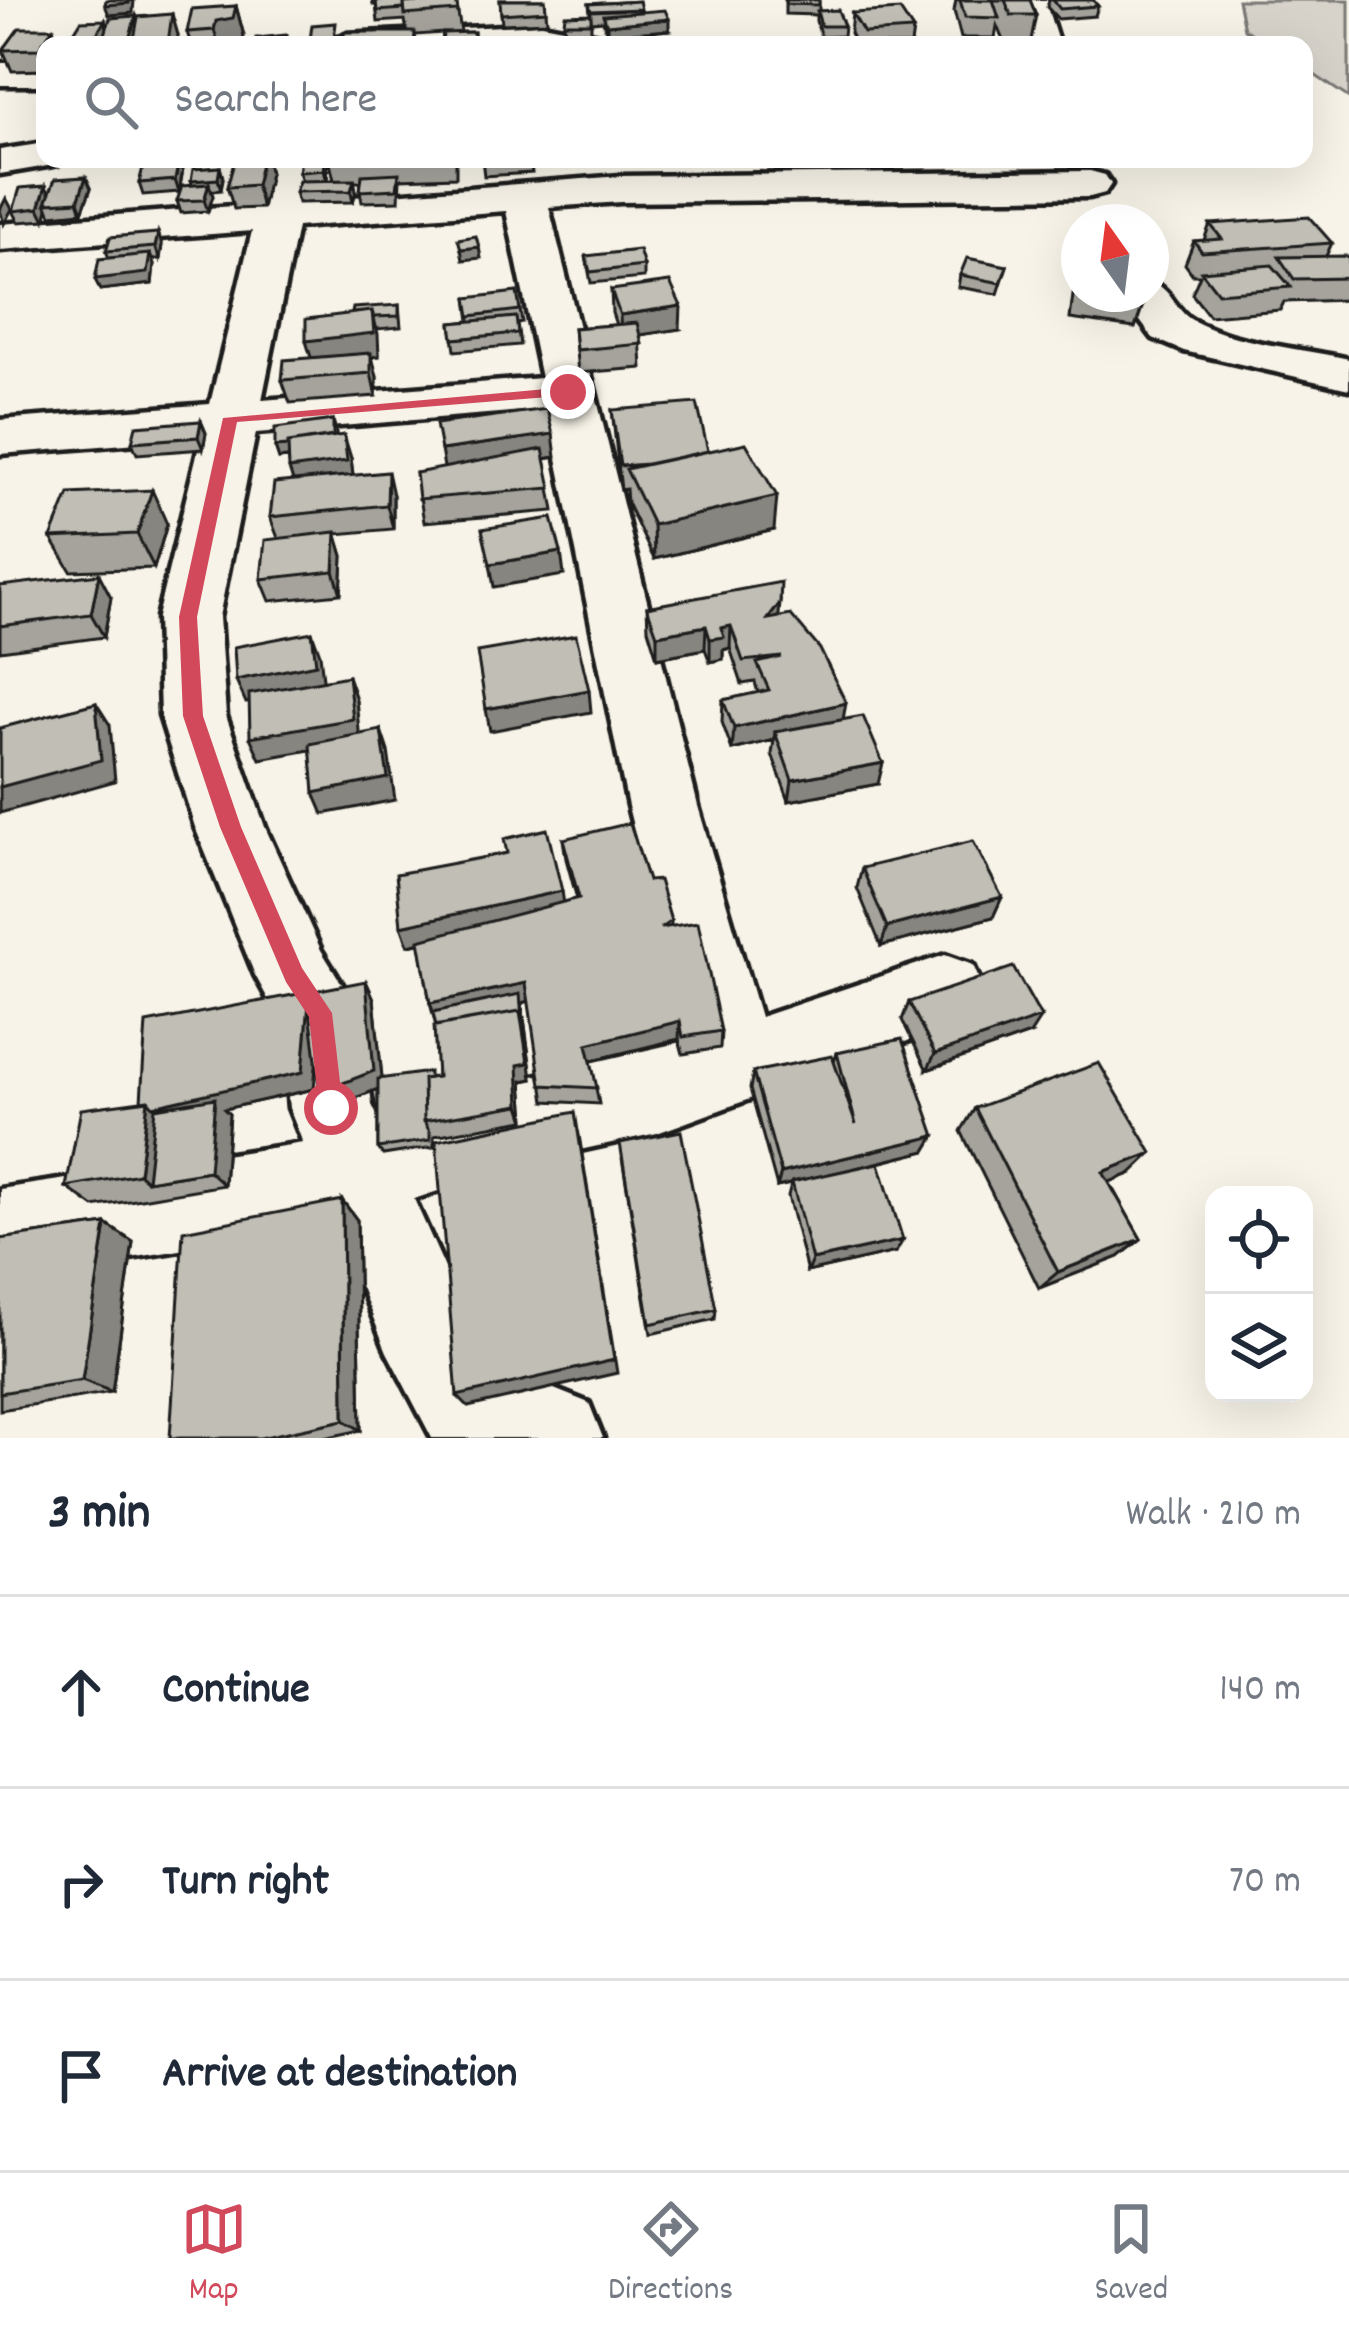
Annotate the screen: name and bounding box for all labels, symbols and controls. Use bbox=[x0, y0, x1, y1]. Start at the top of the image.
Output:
search box bbox=[36, 36, 1313, 168]
icon: search bbox=[78, 69, 144, 135]
text: Search here bbox=[174, 70, 377, 134]
north arrow bbox=[1061, 204, 1169, 312]
route end bbox=[541, 365, 595, 419]
route start bbox=[304, 1081, 358, 1135]
map controls bbox=[1205, 1186, 1313, 1402]
button: locate bbox=[1205, 1186, 1313, 1294]
button: layers bbox=[1205, 1294, 1313, 1402]
text: 3 min bbox=[48, 1480, 150, 1552]
text: Walk · 210 m bbox=[1126, 1489, 1301, 1544]
icon: ahead bbox=[48, 1659, 114, 1725]
text: Continue bbox=[162, 1660, 310, 1724]
text: 140 m bbox=[1219, 1664, 1301, 1719]
icon: right bbox=[48, 1851, 114, 1917]
text: Turn right bbox=[162, 1852, 329, 1916]
text: 70 m bbox=[1229, 1856, 1301, 1911]
icon: arrive bbox=[48, 2043, 114, 2109]
text: Arrive at destination bbox=[162, 2044, 517, 2108]
tab: Map bbox=[181, 2196, 247, 2315]
tab: Directions bbox=[608, 2196, 733, 2315]
tab: Saved bbox=[1095, 2196, 1168, 2315]

